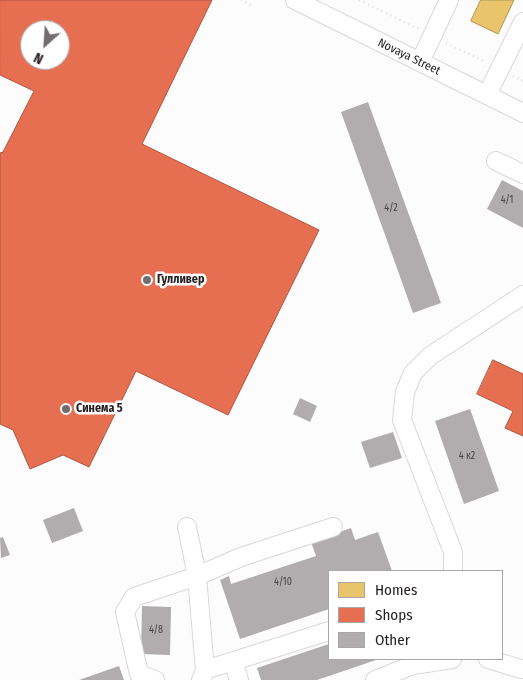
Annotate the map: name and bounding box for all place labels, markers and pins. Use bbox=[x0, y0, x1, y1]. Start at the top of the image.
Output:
place label: Гулливер bbox=[157, 273, 204, 287]
marker: Гулливер bbox=[141, 274, 153, 286]
place label: Синема 5 bbox=[76, 402, 123, 416]
marker: Синема 5 bbox=[60, 403, 72, 415]

